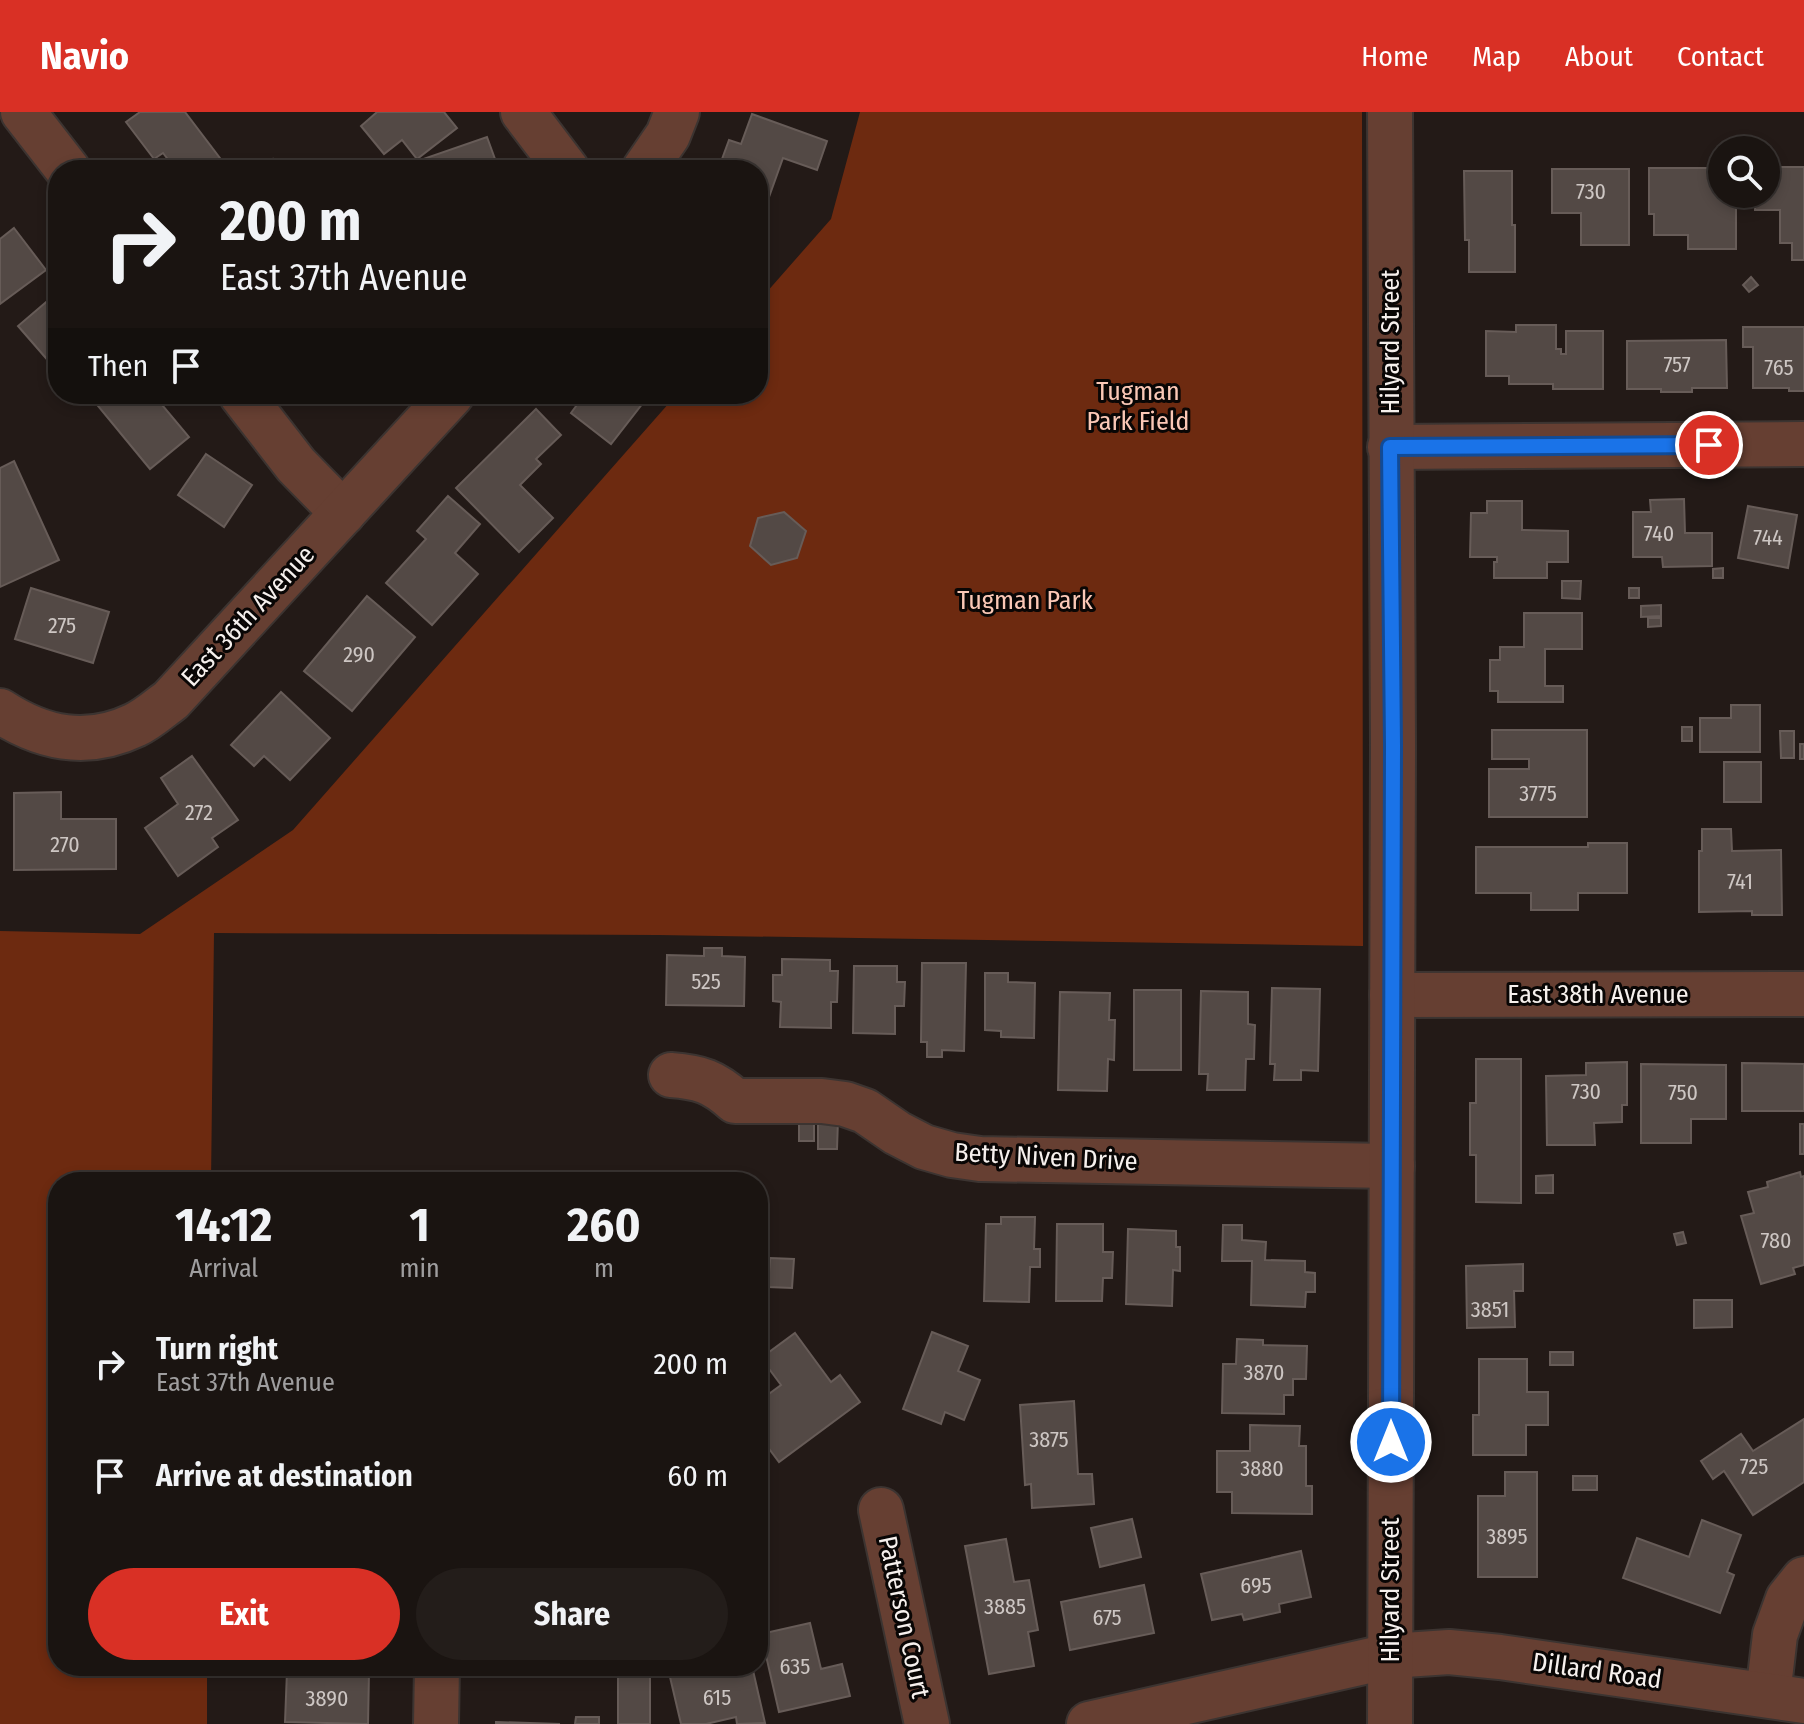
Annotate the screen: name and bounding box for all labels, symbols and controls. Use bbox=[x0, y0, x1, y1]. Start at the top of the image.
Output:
text: Navio bbox=[40, 33, 129, 79]
text: Home bbox=[1361, 40, 1428, 73]
text: Map bbox=[1472, 40, 1521, 73]
text: About bbox=[1565, 40, 1633, 73]
text: Contact bbox=[1677, 40, 1764, 73]
map controls bbox=[1708, 136, 1780, 208]
button: search bbox=[1708, 136, 1780, 208]
house number: 730 bbox=[1576, 178, 1606, 205]
text: 200 m bbox=[220, 188, 361, 255]
icon: right bbox=[88, 192, 192, 296]
text: East 37th Avenue bbox=[220, 256, 467, 300]
street label: Hilyard Street bbox=[1375, 269, 1406, 415]
icon: arrive bbox=[164, 344, 208, 388]
text: Then bbox=[88, 348, 148, 384]
house number: 757 bbox=[1663, 351, 1691, 378]
house number: 765 bbox=[1764, 354, 1794, 381]
park label: Tugman Park Field bbox=[1087, 376, 1189, 437]
pin bbox=[1675, 411, 1743, 479]
icon: arrive bbox=[1687, 423, 1731, 467]
house number: 740 bbox=[1644, 520, 1674, 547]
house number: 744 bbox=[1753, 524, 1783, 551]
street label: East 36th Avenue bbox=[175, 539, 321, 693]
park label: Tugman Park bbox=[957, 585, 1094, 616]
house number: 275 bbox=[48, 612, 76, 639]
house number: 290 bbox=[343, 641, 375, 668]
house number: 3775 bbox=[1519, 780, 1557, 807]
house number: 272 bbox=[185, 799, 213, 826]
house number: 270 bbox=[50, 831, 80, 858]
house number: 741 bbox=[1727, 868, 1753, 895]
house number: 525 bbox=[691, 968, 721, 995]
street label: East 38th Avenue bbox=[1507, 979, 1689, 1010]
house number: 730 bbox=[1571, 1078, 1601, 1105]
house number: 750 bbox=[1668, 1079, 1698, 1106]
street label: Betty Niven Drive bbox=[954, 1137, 1138, 1177]
text: 14:12 bbox=[175, 1196, 272, 1254]
text: 1 bbox=[410, 1196, 430, 1254]
text: 260 bbox=[567, 1196, 641, 1254]
house number: 780 bbox=[1761, 1227, 1791, 1254]
text: Arrival bbox=[189, 1253, 258, 1284]
text: min bbox=[400, 1253, 440, 1284]
text: m bbox=[594, 1253, 614, 1284]
house number: 3851 bbox=[1471, 1296, 1509, 1323]
text: Turn right bbox=[156, 1331, 278, 1367]
icon: right bbox=[88, 1342, 132, 1386]
text: 200 m bbox=[653, 1346, 728, 1382]
house number: 3870 bbox=[1244, 1359, 1284, 1386]
text: East 37th Avenue bbox=[156, 1367, 335, 1398]
position arrow bbox=[1349, 1400, 1433, 1484]
house number: 3875 bbox=[1029, 1426, 1069, 1453]
house number: 725 bbox=[1740, 1453, 1768, 1480]
icon: arrive bbox=[88, 1454, 132, 1498]
house number: 3880 bbox=[1240, 1455, 1284, 1482]
text: Arrive at destination bbox=[156, 1458, 413, 1494]
text: 60 m bbox=[667, 1458, 728, 1494]
street label: Hilyard Street bbox=[1375, 1517, 1406, 1663]
house number: 3895 bbox=[1486, 1523, 1528, 1550]
street label: Patterson Court bbox=[872, 1533, 936, 1702]
button: Exit bbox=[88, 1568, 400, 1660]
button: Share bbox=[416, 1568, 728, 1660]
house number: 695 bbox=[1240, 1572, 1272, 1599]
house number: 3885 bbox=[984, 1593, 1026, 1620]
house number: 675 bbox=[1092, 1604, 1122, 1631]
street label: Dillard Road bbox=[1530, 1647, 1664, 1695]
house number: 635 bbox=[780, 1653, 810, 1680]
house number: 615 bbox=[703, 1684, 731, 1711]
house number: 3890 bbox=[306, 1685, 348, 1712]

